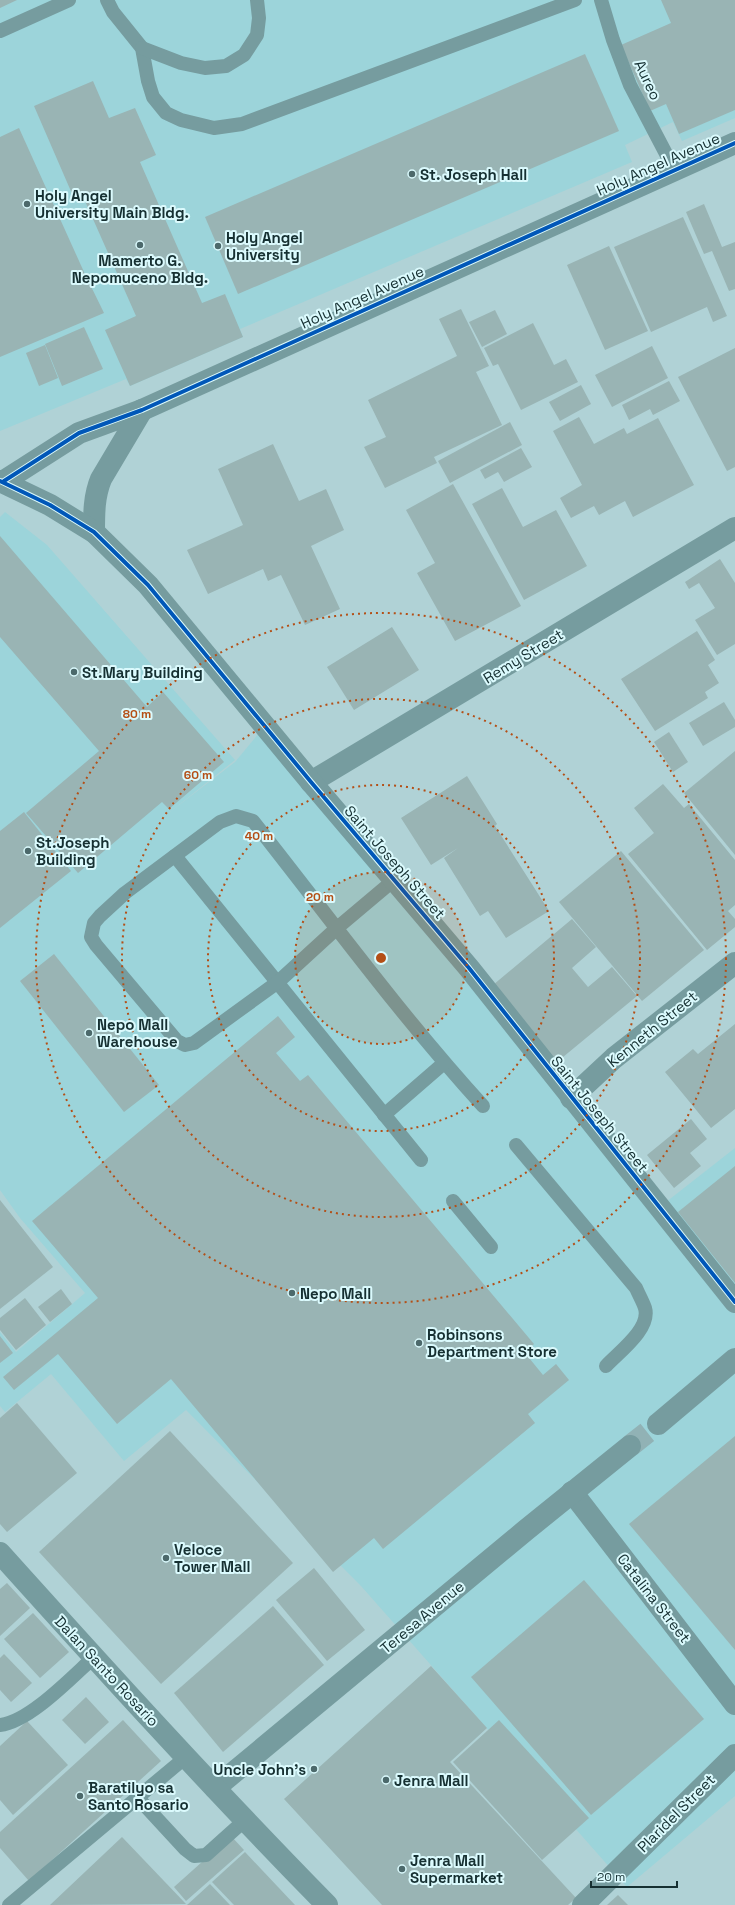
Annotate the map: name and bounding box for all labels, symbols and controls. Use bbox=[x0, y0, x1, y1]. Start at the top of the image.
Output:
street label: Aureo bbox=[630, 57, 666, 103]
street label: Holy Angel Avenue bbox=[593, 128, 723, 200]
place label: St. Joseph Hall bbox=[420, 165, 527, 184]
marker: St. Joseph Hall bbox=[407, 169, 417, 179]
place label: Holy Angel University Main Bldg. bbox=[35, 186, 189, 222]
marker: Holy Angel University Main Bldg. bbox=[22, 199, 32, 209]
place label: Holy Angel University bbox=[226, 228, 303, 264]
marker: Mamerto G. Nepomuceno Bldg. bbox=[135, 240, 145, 250]
marker: Holy Angel University bbox=[213, 241, 223, 251]
place label: Mamerto G. Nepomuceno Bldg. bbox=[72, 251, 208, 287]
street label: Holy Angel Avenue bbox=[297, 261, 427, 333]
street label: Remy Street bbox=[480, 625, 567, 687]
place label: St.Mary Building bbox=[82, 663, 203, 682]
marker: St.Mary Building bbox=[69, 667, 79, 677]
text: 80 m bbox=[123, 706, 151, 722]
text: 60 m bbox=[184, 767, 212, 783]
street label: Saint Joseph Street bbox=[340, 801, 450, 923]
text: 40 m bbox=[245, 828, 273, 844]
place label: St.Joseph Building bbox=[36, 833, 110, 869]
marker: St.Joseph Building bbox=[23, 846, 33, 856]
text: 20 m bbox=[306, 889, 334, 905]
centre of rings bbox=[374, 951, 388, 965]
street label: Kenneth Street bbox=[603, 987, 701, 1071]
place label: Nepo Mall Warehouse bbox=[97, 1015, 178, 1051]
marker: Nepo Mall Warehouse bbox=[84, 1028, 94, 1038]
street label: Saint Joseph Street bbox=[547, 1052, 653, 1176]
place label: Nepo Mall bbox=[300, 1284, 371, 1303]
marker: Nepo Mall bbox=[287, 1288, 297, 1298]
place label: Robinsons Department Store bbox=[427, 1325, 557, 1361]
marker: Robinsons Department Store bbox=[414, 1338, 424, 1348]
place label: Veloce Tower Mall bbox=[174, 1540, 251, 1576]
street label: Catalina Street bbox=[613, 1550, 695, 1647]
marker: Veloce Tower Mall bbox=[161, 1553, 171, 1563]
street label: Teresa Avenue bbox=[376, 1576, 468, 1658]
street label: Dalan Santo Rosario bbox=[51, 1612, 163, 1730]
place label: Uncle John's bbox=[213, 1760, 306, 1779]
marker: Uncle John's bbox=[309, 1764, 319, 1774]
street label: Plaridel Street bbox=[633, 1770, 719, 1856]
place label: Jenra Mall bbox=[394, 1771, 469, 1790]
marker: Jenra Mall bbox=[381, 1775, 391, 1785]
place label: Baratilyo sa Santo Rosario bbox=[88, 1778, 189, 1814]
marker: Baratilyo sa Santo Rosario bbox=[75, 1791, 85, 1801]
place label: Jenra Mall Supermarket bbox=[410, 1851, 503, 1887]
scale bar bbox=[591, 1863, 677, 1889]
marker: Jenra Mall Supermarket bbox=[397, 1864, 407, 1874]
text: 20 m bbox=[597, 1869, 625, 1885]

